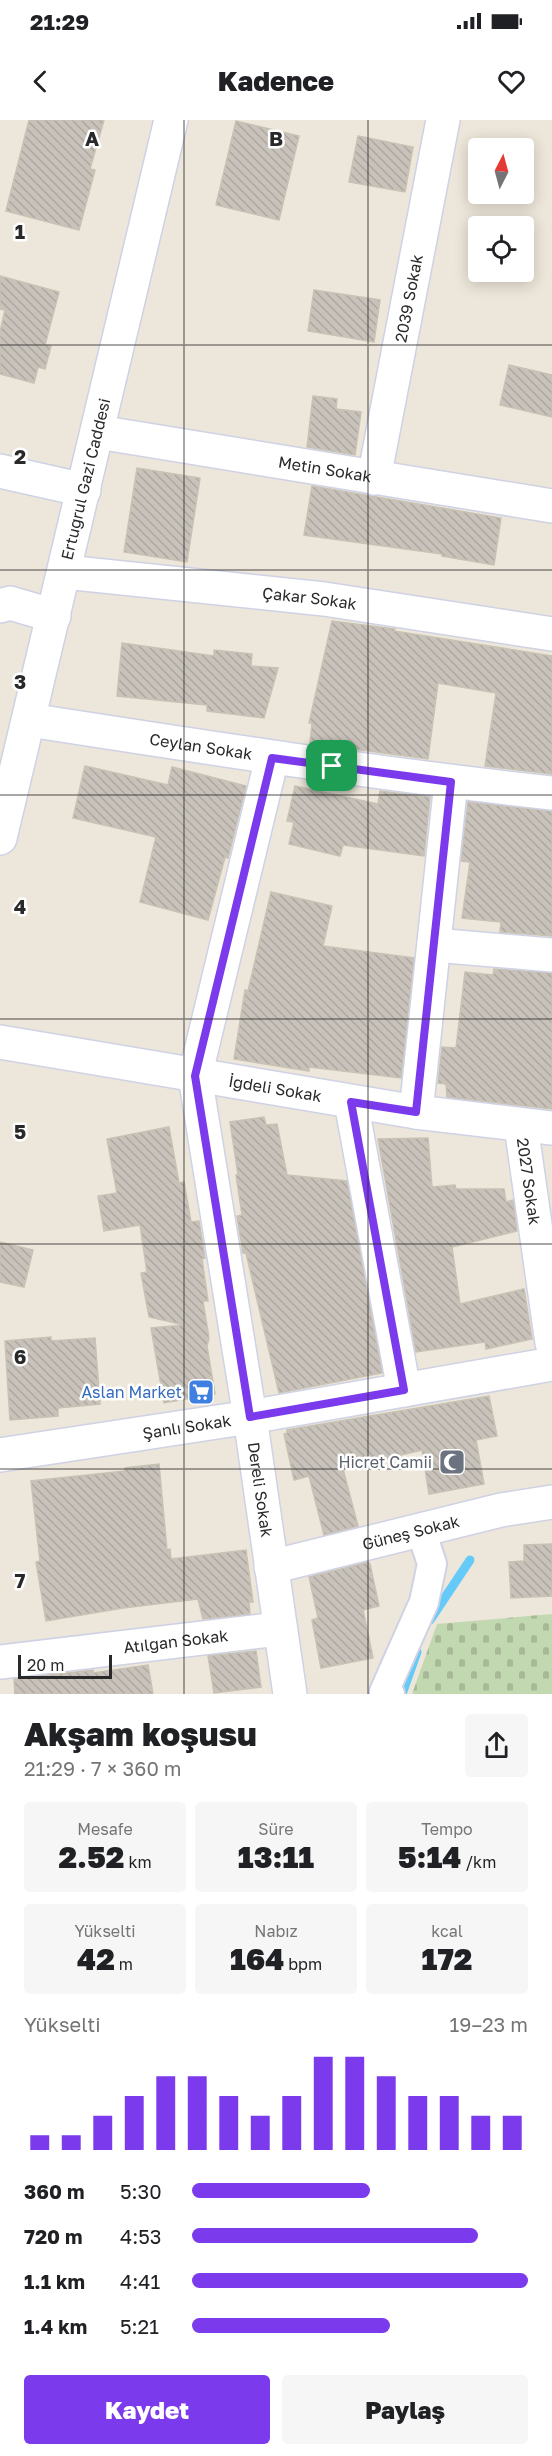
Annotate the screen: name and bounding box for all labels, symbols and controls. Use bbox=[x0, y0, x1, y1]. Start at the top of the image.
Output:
text: 21:29 bbox=[30, 8, 89, 35]
icon: back bbox=[24, 65, 57, 98]
text: Kadence bbox=[218, 65, 334, 97]
icon: heart bbox=[495, 65, 528, 98]
text: A bbox=[85, 126, 99, 150]
text: B bbox=[269, 126, 283, 150]
north arrow bbox=[468, 138, 534, 204]
map controls bbox=[468, 138, 534, 282]
button: locate bbox=[468, 216, 534, 282]
text: 1 bbox=[15, 219, 25, 243]
street label: 2039 Sokak bbox=[390, 253, 427, 344]
street label: Ertuğrul Gazi Caddesi bbox=[57, 396, 114, 562]
text: 2 bbox=[14, 444, 26, 468]
street label: Metin Sokak bbox=[277, 452, 373, 486]
street label: Çakar Sokak bbox=[261, 583, 358, 614]
text: 3 bbox=[14, 669, 26, 693]
street label: Ceylan Sokak bbox=[148, 729, 254, 764]
pin bbox=[306, 740, 357, 791]
icon: arrive bbox=[315, 749, 348, 782]
text: 4 bbox=[14, 894, 26, 918]
street label: İğdeli Sokak bbox=[227, 1071, 323, 1106]
text: 5 bbox=[14, 1119, 26, 1143]
street label: 2027 Sokak bbox=[513, 1137, 545, 1226]
text: 6 bbox=[14, 1344, 26, 1368]
supermarket icon: Aslan Market bbox=[186, 1377, 216, 1407]
place label: Aslan Market bbox=[81, 1382, 182, 1402]
street label: Şanlı Sokak bbox=[141, 1410, 233, 1443]
street label: Dereli Sokak bbox=[244, 1441, 277, 1539]
mosque icon: Hicret Camii bbox=[437, 1447, 467, 1477]
place label: Hicret Camii bbox=[338, 1452, 432, 1472]
street label: Güneş Sokak bbox=[360, 1511, 461, 1554]
text: 7 bbox=[15, 1568, 26, 1592]
street label: Atılgan Sokak bbox=[122, 1625, 229, 1657]
scale bar bbox=[18, 1652, 112, 1680]
text: 20 m bbox=[27, 1655, 64, 1675]
text: Akşam koşusu bbox=[24, 1714, 257, 1753]
button: share bbox=[465, 1714, 528, 1777]
text: 21:29 · 7 × 360 m bbox=[24, 1756, 182, 1780]
text: Mesafe bbox=[77, 1819, 133, 1839]
text: Süre bbox=[258, 1819, 294, 1839]
text: Tempo bbox=[421, 1819, 473, 1839]
text: 2.52 bbox=[58, 1839, 124, 1875]
text: 13:11 bbox=[238, 1839, 314, 1875]
text: 5:14 bbox=[398, 1839, 461, 1875]
text: km bbox=[124, 1852, 152, 1872]
text: /km bbox=[461, 1852, 496, 1872]
text: Yükselti bbox=[74, 1921, 136, 1941]
text: Nabız bbox=[254, 1921, 298, 1941]
text: kcal bbox=[431, 1921, 463, 1941]
text: 42 bbox=[77, 1941, 115, 1977]
text: 164 bbox=[230, 1941, 284, 1977]
text: 172 bbox=[422, 1941, 472, 1977]
text: m bbox=[115, 1954, 133, 1974]
text: bpm bbox=[284, 1954, 322, 1974]
text: Yükselti bbox=[24, 2012, 101, 2036]
text: 19–23 m bbox=[450, 2012, 528, 2036]
text: 360 m bbox=[24, 2179, 84, 2203]
text: 5:30 bbox=[120, 2179, 162, 2203]
text: 720 m bbox=[24, 2224, 83, 2248]
text: 4:53 bbox=[120, 2224, 162, 2248]
text: 1.1 km bbox=[24, 2269, 85, 2293]
text: 4:41 bbox=[120, 2269, 160, 2293]
text: 1.4 km bbox=[24, 2314, 87, 2338]
text: 5:21 bbox=[120, 2314, 159, 2338]
button: Kaydet bbox=[24, 2375, 270, 2444]
button: Paylaş bbox=[282, 2375, 528, 2444]

